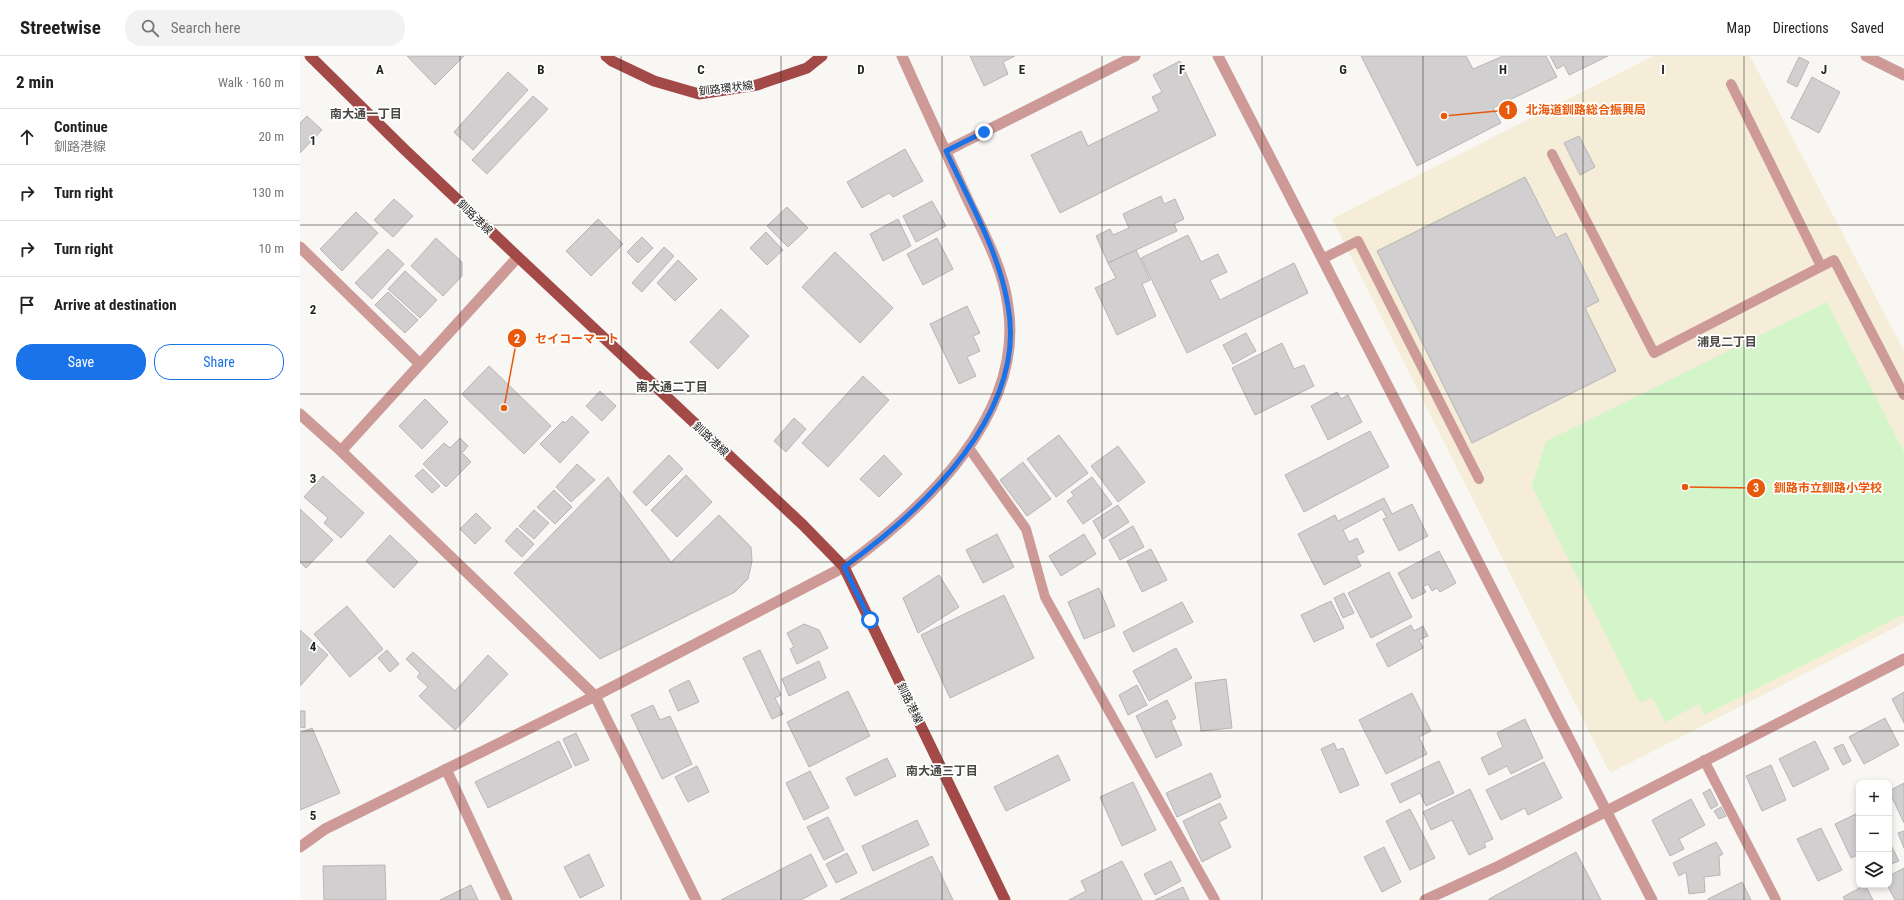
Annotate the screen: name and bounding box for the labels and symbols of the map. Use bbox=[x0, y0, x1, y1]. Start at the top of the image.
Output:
text: A bbox=[376, 62, 384, 77]
text: B bbox=[537, 62, 545, 77]
text: C bbox=[697, 62, 705, 77]
text: D bbox=[857, 62, 865, 77]
text: E bbox=[1019, 62, 1026, 77]
text: F bbox=[1179, 62, 1185, 77]
text: G bbox=[1339, 62, 1347, 77]
text: H bbox=[1499, 62, 1507, 77]
text: I bbox=[1661, 62, 1665, 77]
text: J bbox=[1821, 62, 1827, 77]
street label: 釧路環状線 bbox=[698, 79, 754, 98]
callout: 北海道釧路総合振興局 bbox=[1498, 98, 1654, 122]
text: 1 bbox=[1505, 103, 1511, 117]
text: 北海道釧路総合振興局 bbox=[1526, 103, 1646, 117]
district label: 南大通一丁目 bbox=[330, 107, 402, 121]
route end bbox=[975, 123, 993, 141]
text: 1 bbox=[310, 133, 316, 148]
street label: 釧路港線 bbox=[454, 197, 495, 237]
text: 2 bbox=[310, 302, 317, 317]
callout: セイコーマート bbox=[507, 326, 627, 350]
text: 2 bbox=[514, 332, 520, 346]
text: セイコーマート bbox=[535, 332, 619, 346]
district label: 浦見二丁目 bbox=[1697, 335, 1757, 349]
district label: 南大通二丁目 bbox=[636, 380, 708, 394]
street label: 釧路港線 bbox=[690, 420, 731, 459]
text: 3 bbox=[310, 471, 316, 486]
callout: 釧路市立釧路小学校 bbox=[1746, 476, 1890, 500]
text: 3 bbox=[1753, 481, 1759, 495]
text: 釧路市立釧路小学校 bbox=[1773, 481, 1882, 495]
route start bbox=[861, 611, 879, 629]
text: 4 bbox=[310, 639, 317, 654]
street label: 釧路港線 bbox=[894, 681, 925, 726]
district label: 南大通三丁目 bbox=[906, 764, 978, 778]
text: 5 bbox=[310, 808, 317, 823]

